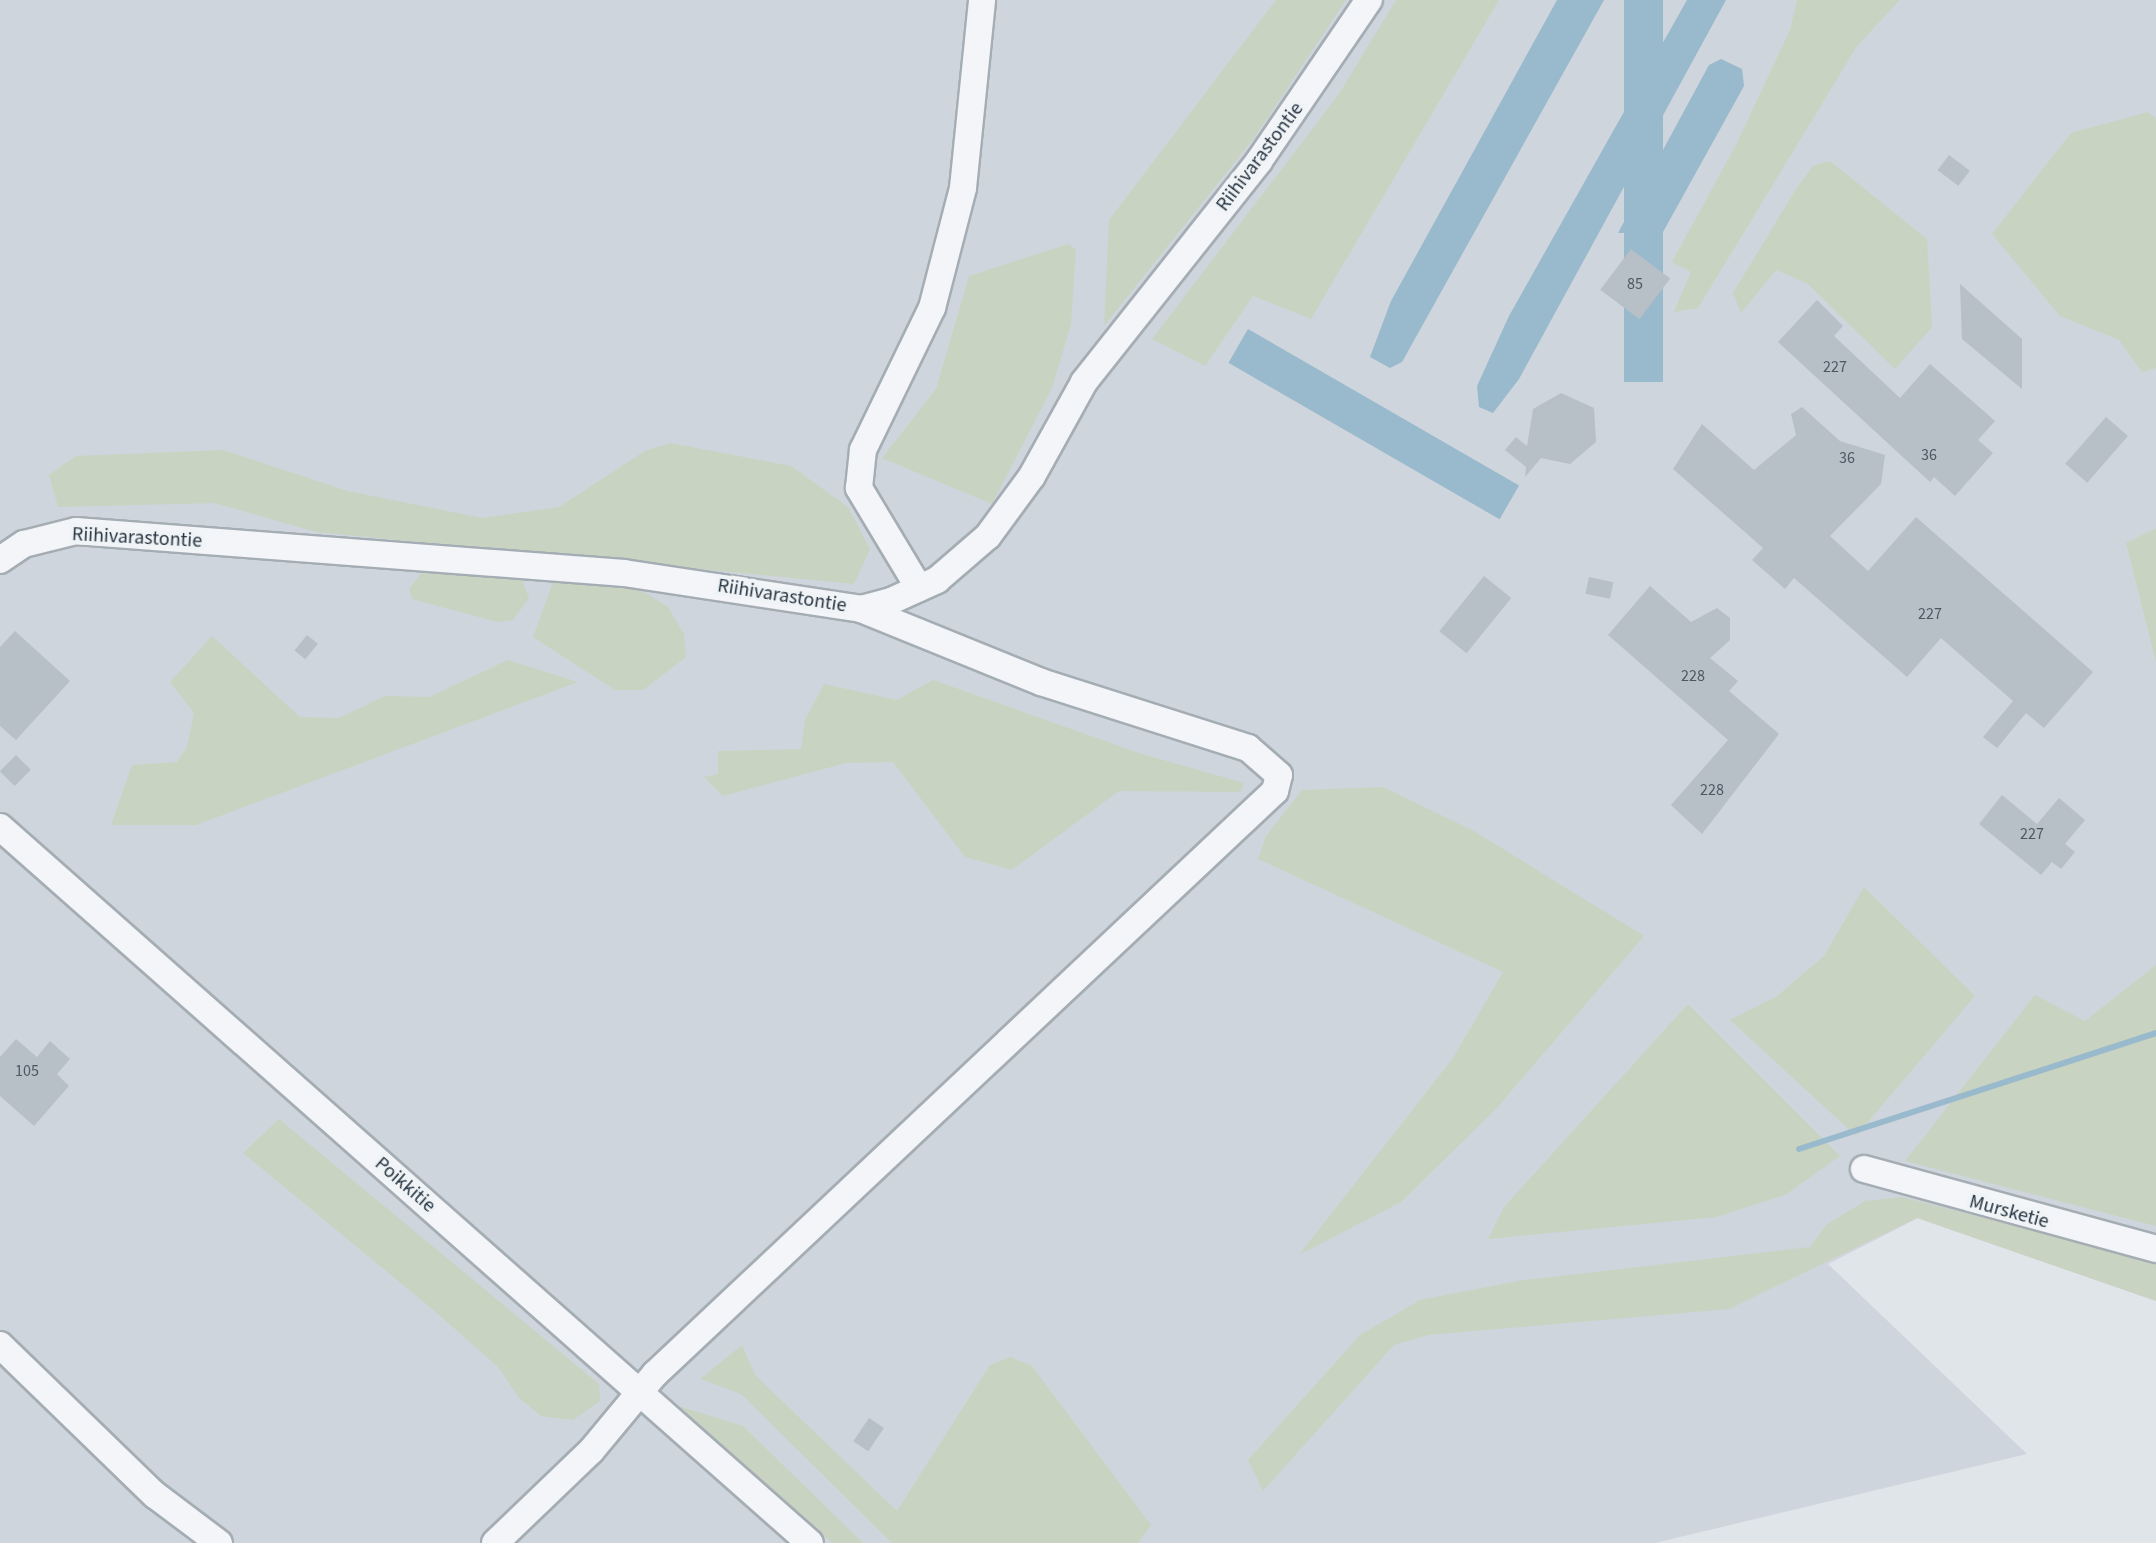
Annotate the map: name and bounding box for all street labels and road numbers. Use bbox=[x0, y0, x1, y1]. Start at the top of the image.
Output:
street label: Riihivarastontie bbox=[1211, 98, 1309, 216]
street label: Riihivarastontie bbox=[71, 523, 203, 553]
street label: Riihivarastontie bbox=[716, 574, 848, 618]
street label: Poikkitie bbox=[370, 1152, 440, 1218]
street label: Mursketie bbox=[1967, 1190, 2051, 1234]

